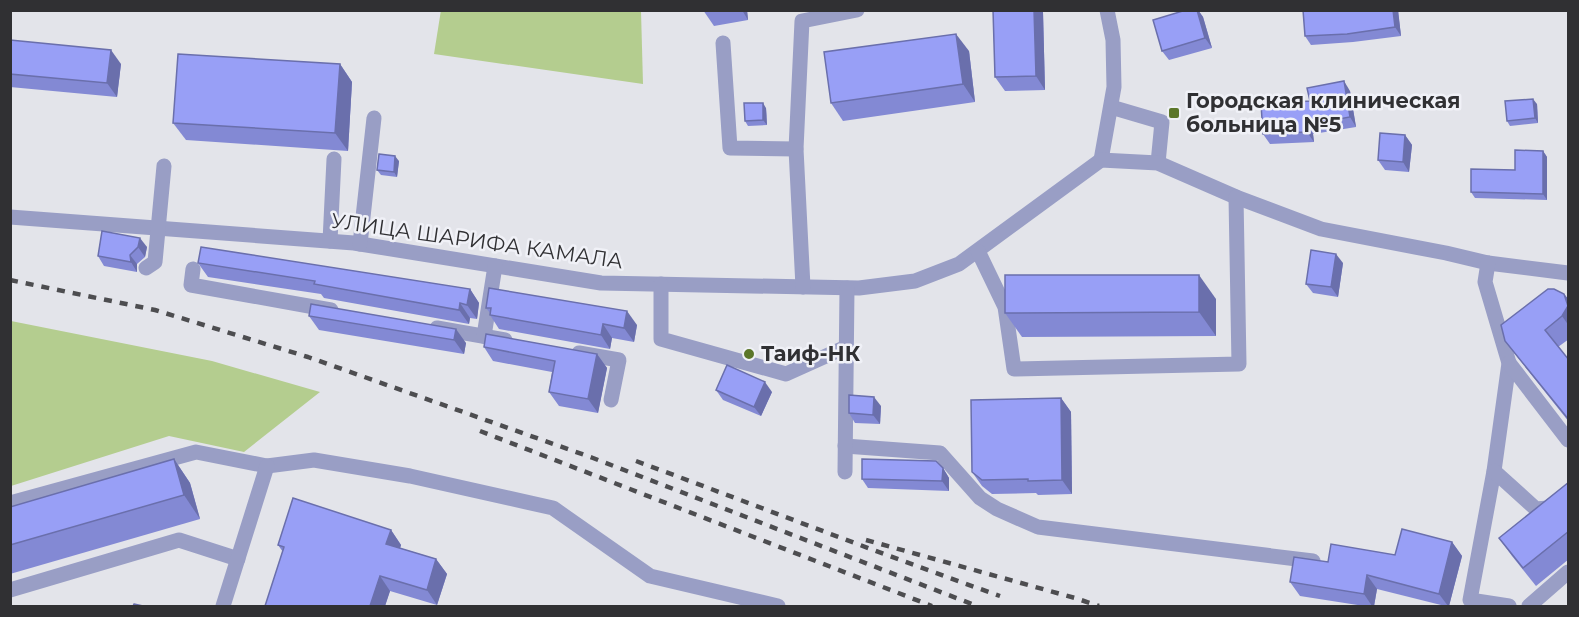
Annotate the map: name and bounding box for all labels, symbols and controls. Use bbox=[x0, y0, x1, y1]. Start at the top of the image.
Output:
place label: Городская клиническая больница №5 bbox=[1186, 88, 1460, 137]
marker: Городская клиническая больница №5 bbox=[1167, 106, 1181, 120]
street label: УЛИЦА ШАРИФА КАМАЛА bbox=[330, 208, 625, 273]
place label: Таиф-НК bbox=[761, 341, 861, 366]
marker: Таиф-НК bbox=[742, 347, 756, 361]

